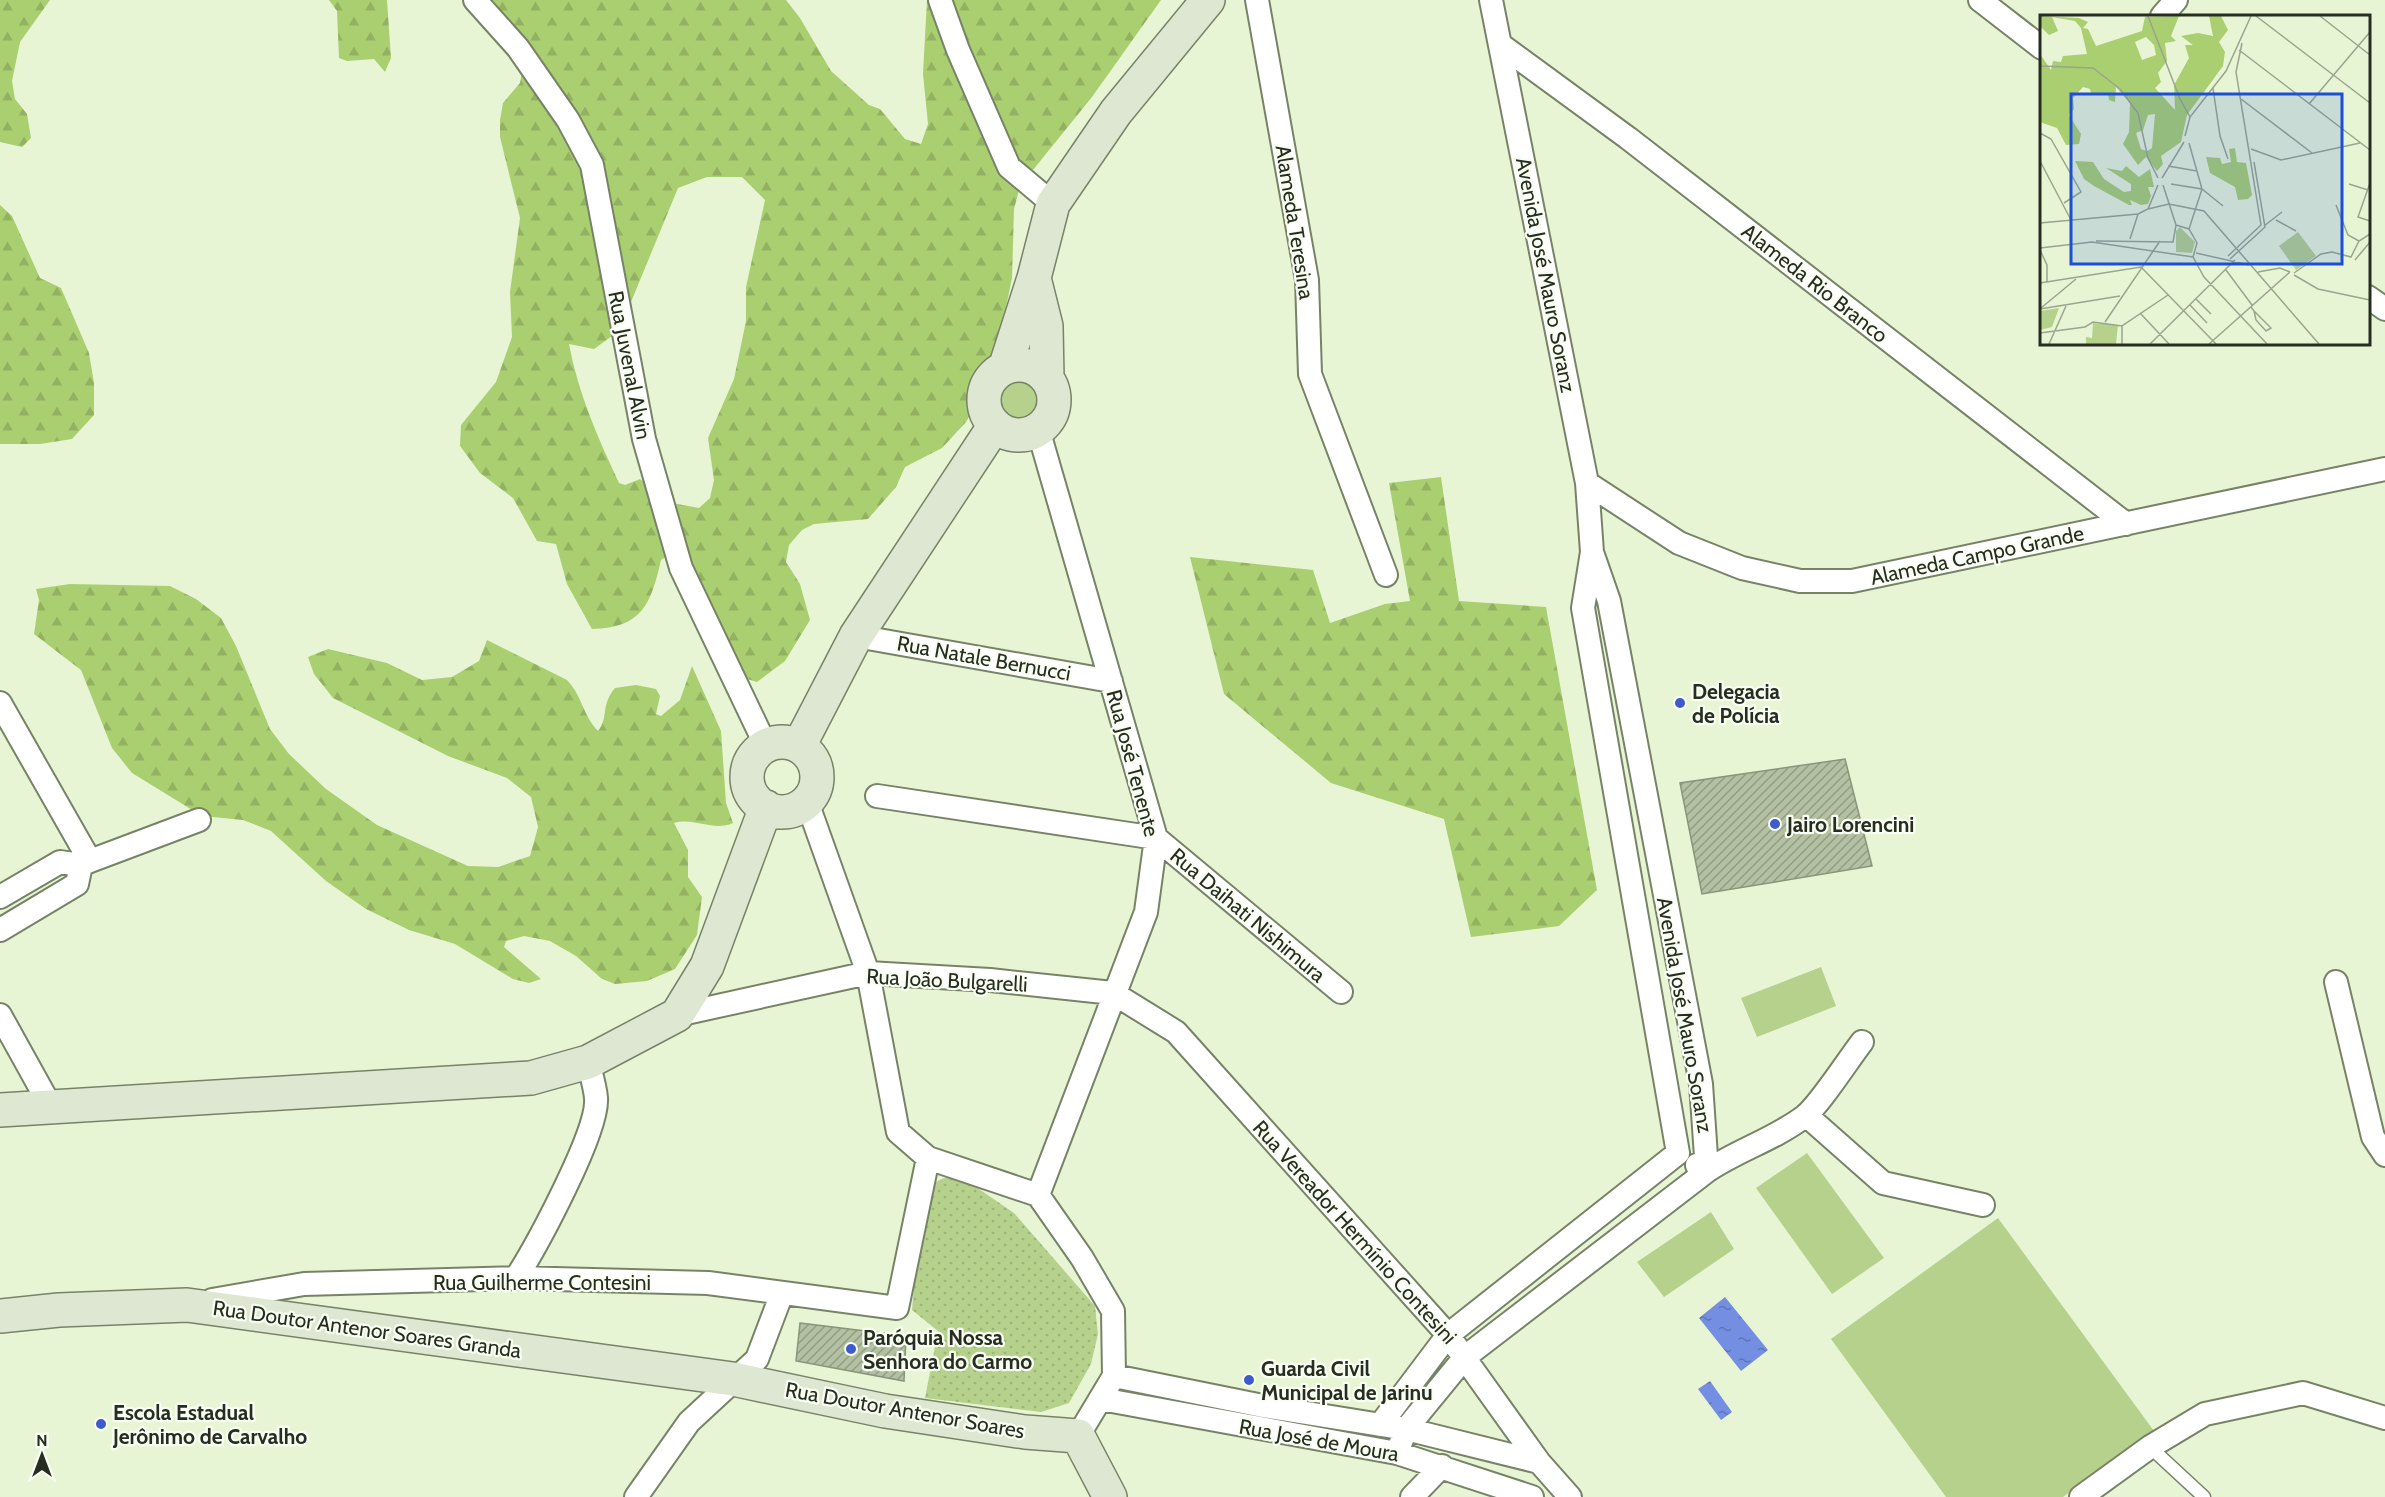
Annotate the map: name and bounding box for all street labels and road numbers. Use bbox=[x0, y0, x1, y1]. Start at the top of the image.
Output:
street label: Alameda Teresina bbox=[1270, 143, 1320, 301]
street label: Avenida José Mauro Soranz bbox=[1511, 155, 1581, 395]
street label: Alameda Rio Branco bbox=[1737, 218, 1893, 348]
street label: Rua Juvenal Alvin bbox=[603, 289, 657, 441]
street label: Alameda Campo Grande bbox=[1868, 520, 2086, 590]
street label: Rua Natale Bernucci bbox=[895, 630, 1073, 686]
street label: Rua José Tenente bbox=[1101, 687, 1165, 839]
street label: Rua Daihati Nishimura bbox=[1165, 843, 1331, 987]
street label: Avenida José Mauro Soranz bbox=[1652, 895, 1718, 1135]
street label: Rua João Bulgarelli bbox=[866, 963, 1028, 997]
street label: Rua Vereador Hermínio Contesini bbox=[1248, 1115, 1462, 1349]
street label: Rua Guilherme Contesini bbox=[433, 1270, 651, 1295]
street label: Rua Doutor Antenor Soares Granda bbox=[211, 1295, 523, 1363]
street label: Rua Doutor Antenor Soares bbox=[783, 1377, 1027, 1443]
street label: Rua José de Moura bbox=[1237, 1414, 1401, 1466]

